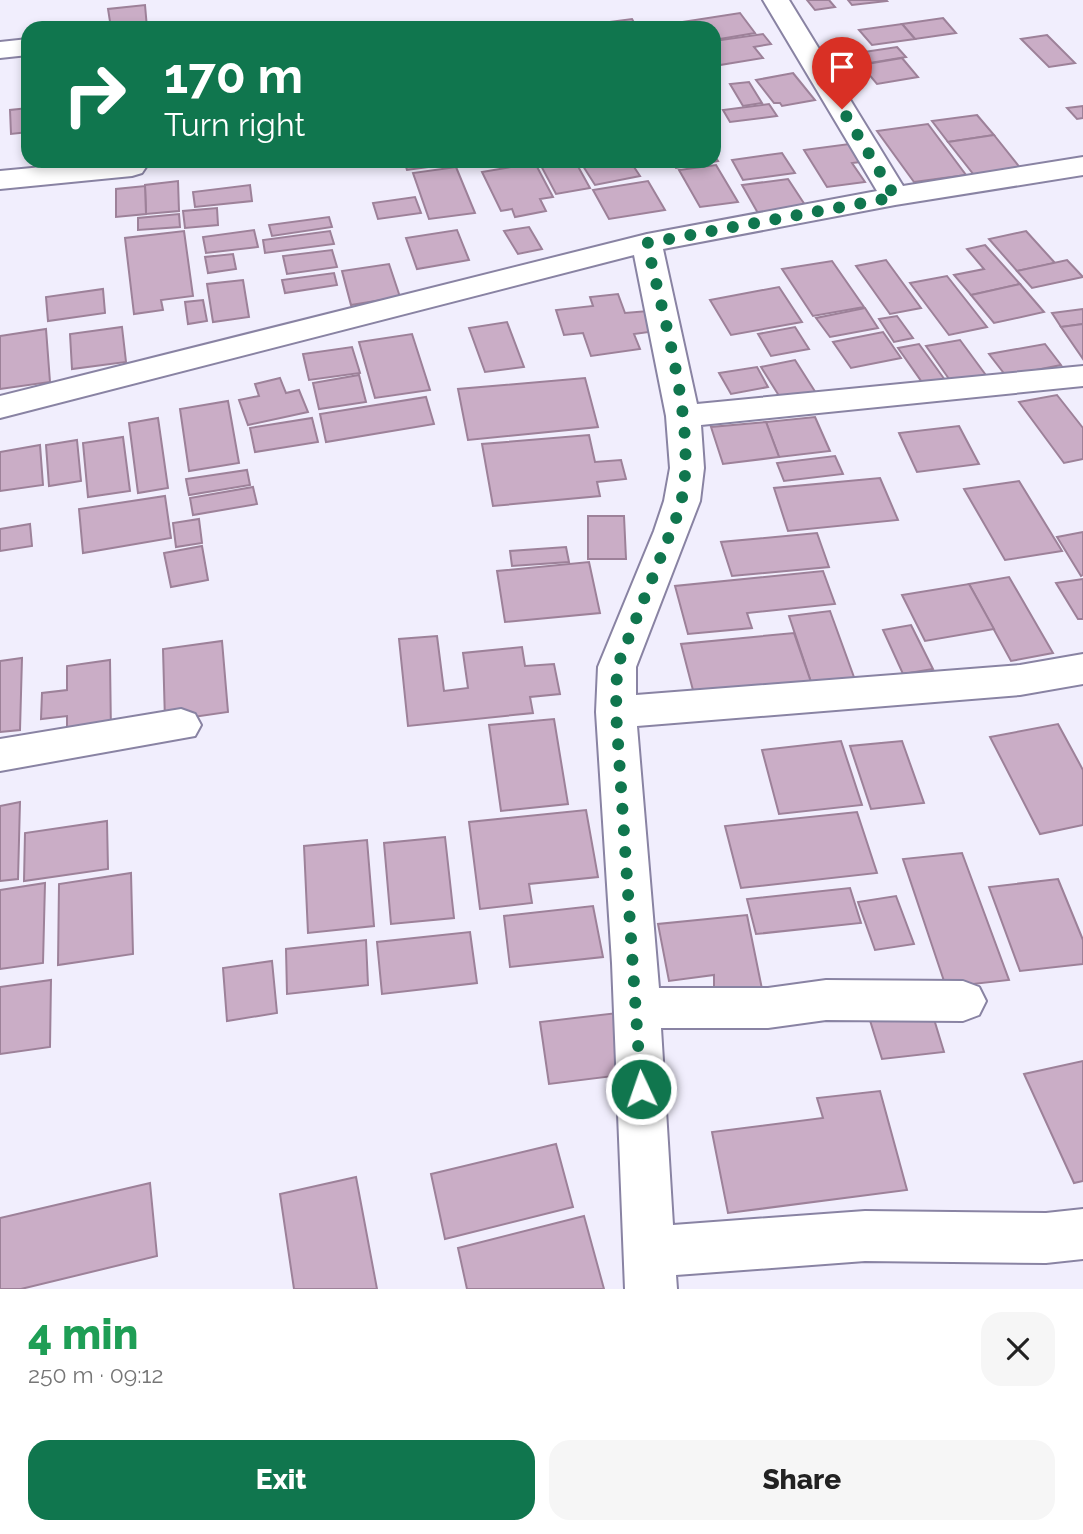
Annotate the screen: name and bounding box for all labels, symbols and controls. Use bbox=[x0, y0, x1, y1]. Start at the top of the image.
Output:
pin bbox=[812, 37, 872, 109]
text: 170 m bbox=[164, 47, 303, 104]
icon: arrive bbox=[823, 48, 861, 86]
icon: right bbox=[49, 49, 140, 140]
text: Turn right bbox=[164, 106, 305, 143]
position arrow bbox=[604, 1052, 678, 1126]
text: 4 min bbox=[28, 1310, 138, 1359]
button: close bbox=[981, 1312, 1055, 1386]
text: 250 m · 09:12 bbox=[28, 1361, 163, 1388]
button: Exit bbox=[28, 1440, 535, 1520]
button: Share bbox=[549, 1440, 1055, 1520]

